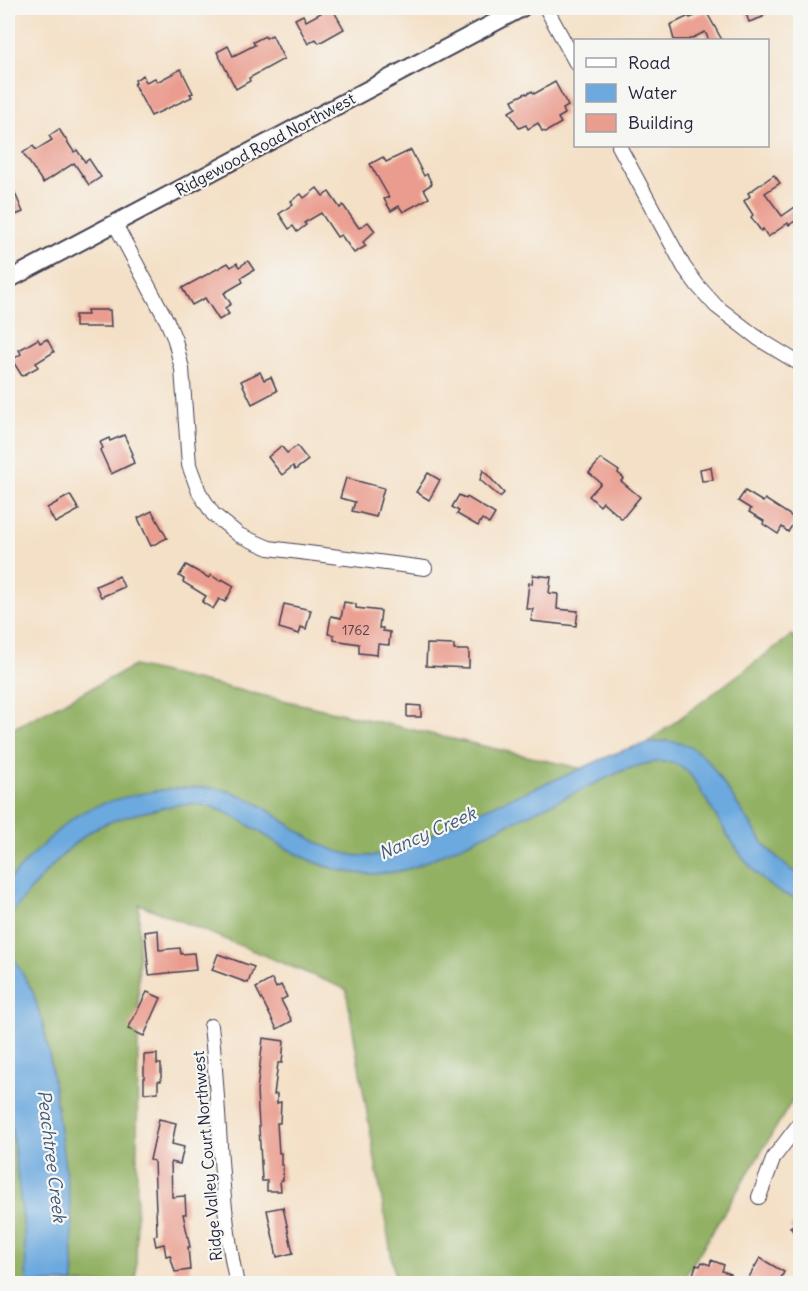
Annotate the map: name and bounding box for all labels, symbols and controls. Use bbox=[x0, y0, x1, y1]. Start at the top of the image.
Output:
legend bbox=[574, 39, 769, 147]
text: Road bbox=[628, 51, 671, 74]
text: Water bbox=[628, 81, 678, 104]
street label: Ridgewood Road Northwest bbox=[172, 88, 359, 200]
text: Building bbox=[628, 111, 693, 134]
house number: 1762 bbox=[342, 621, 370, 639]
water label: Nancy Creek bbox=[375, 801, 481, 865]
street label: Ridge Valley Court Northwest bbox=[188, 1049, 226, 1262]
water label: Peachtree Creek bbox=[32, 1089, 72, 1225]

